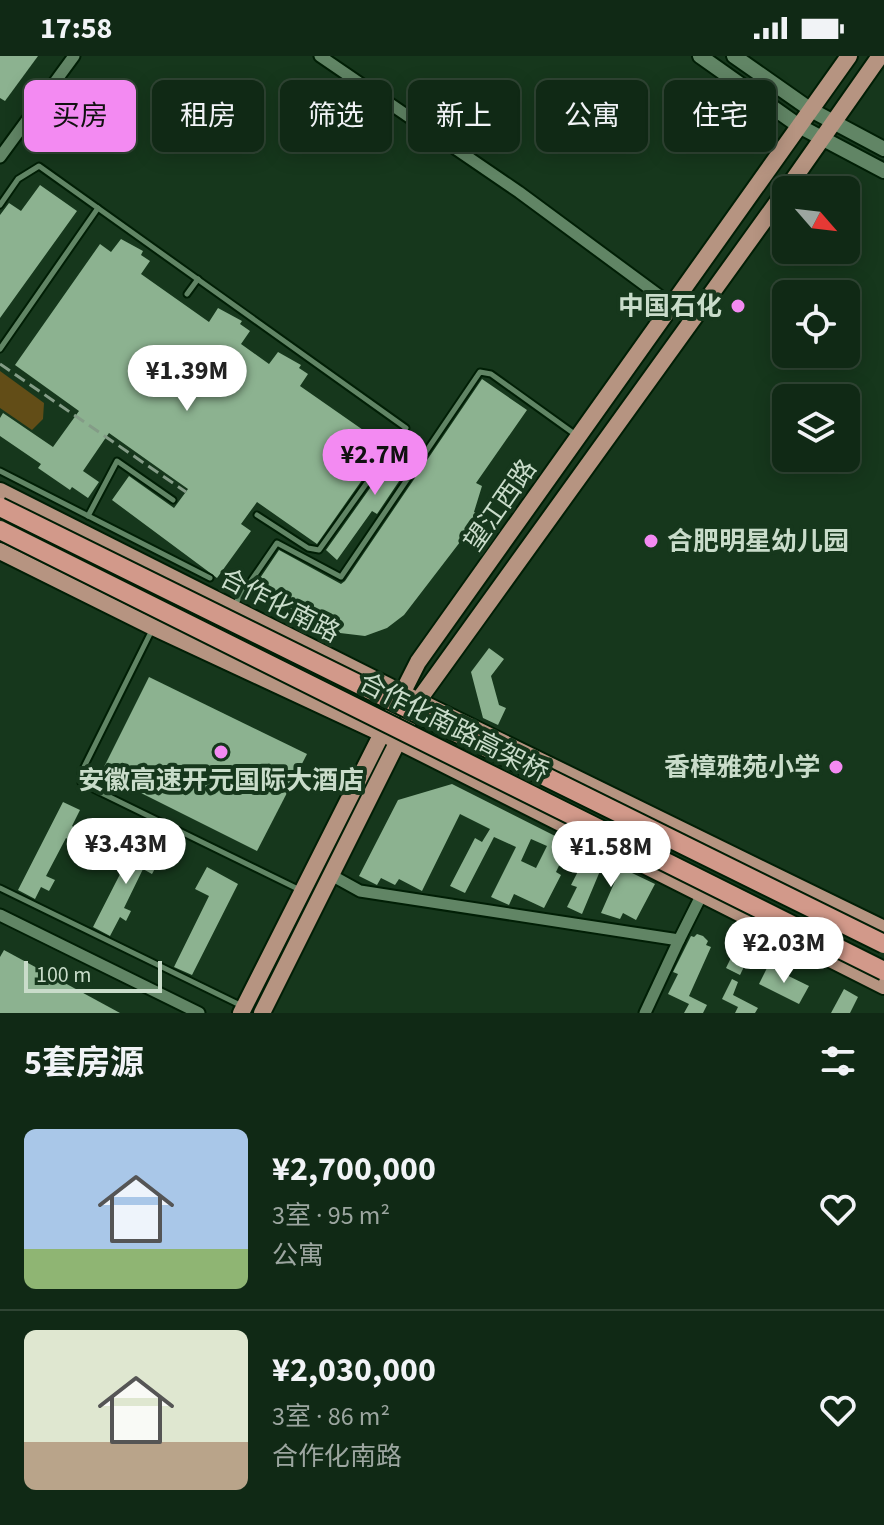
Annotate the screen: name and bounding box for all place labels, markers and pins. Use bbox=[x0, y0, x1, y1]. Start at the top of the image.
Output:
place label: 中国石化 bbox=[618, 288, 722, 325]
marker: 中国石化 bbox=[729, 297, 747, 315]
pin: ¥1.39M bbox=[122, 345, 252, 413]
pin: ¥2.7M bbox=[319, 429, 431, 497]
place label: 合肥明星幼儿园 bbox=[667, 523, 849, 560]
marker: 合肥明星幼儿园 bbox=[642, 532, 660, 550]
marker: 安徽高速开元国际大酒店 bbox=[212, 743, 230, 761]
place label: 香樟雅苑小学 bbox=[664, 749, 820, 786]
marker: 香樟雅苑小学 bbox=[827, 758, 845, 776]
place label: 安徽高速开元国际大酒店 bbox=[78, 762, 364, 799]
pin: ¥3.43M bbox=[61, 818, 191, 886]
pin: ¥1.58M bbox=[546, 821, 676, 889]
pin: ¥2.03M bbox=[719, 917, 849, 985]

